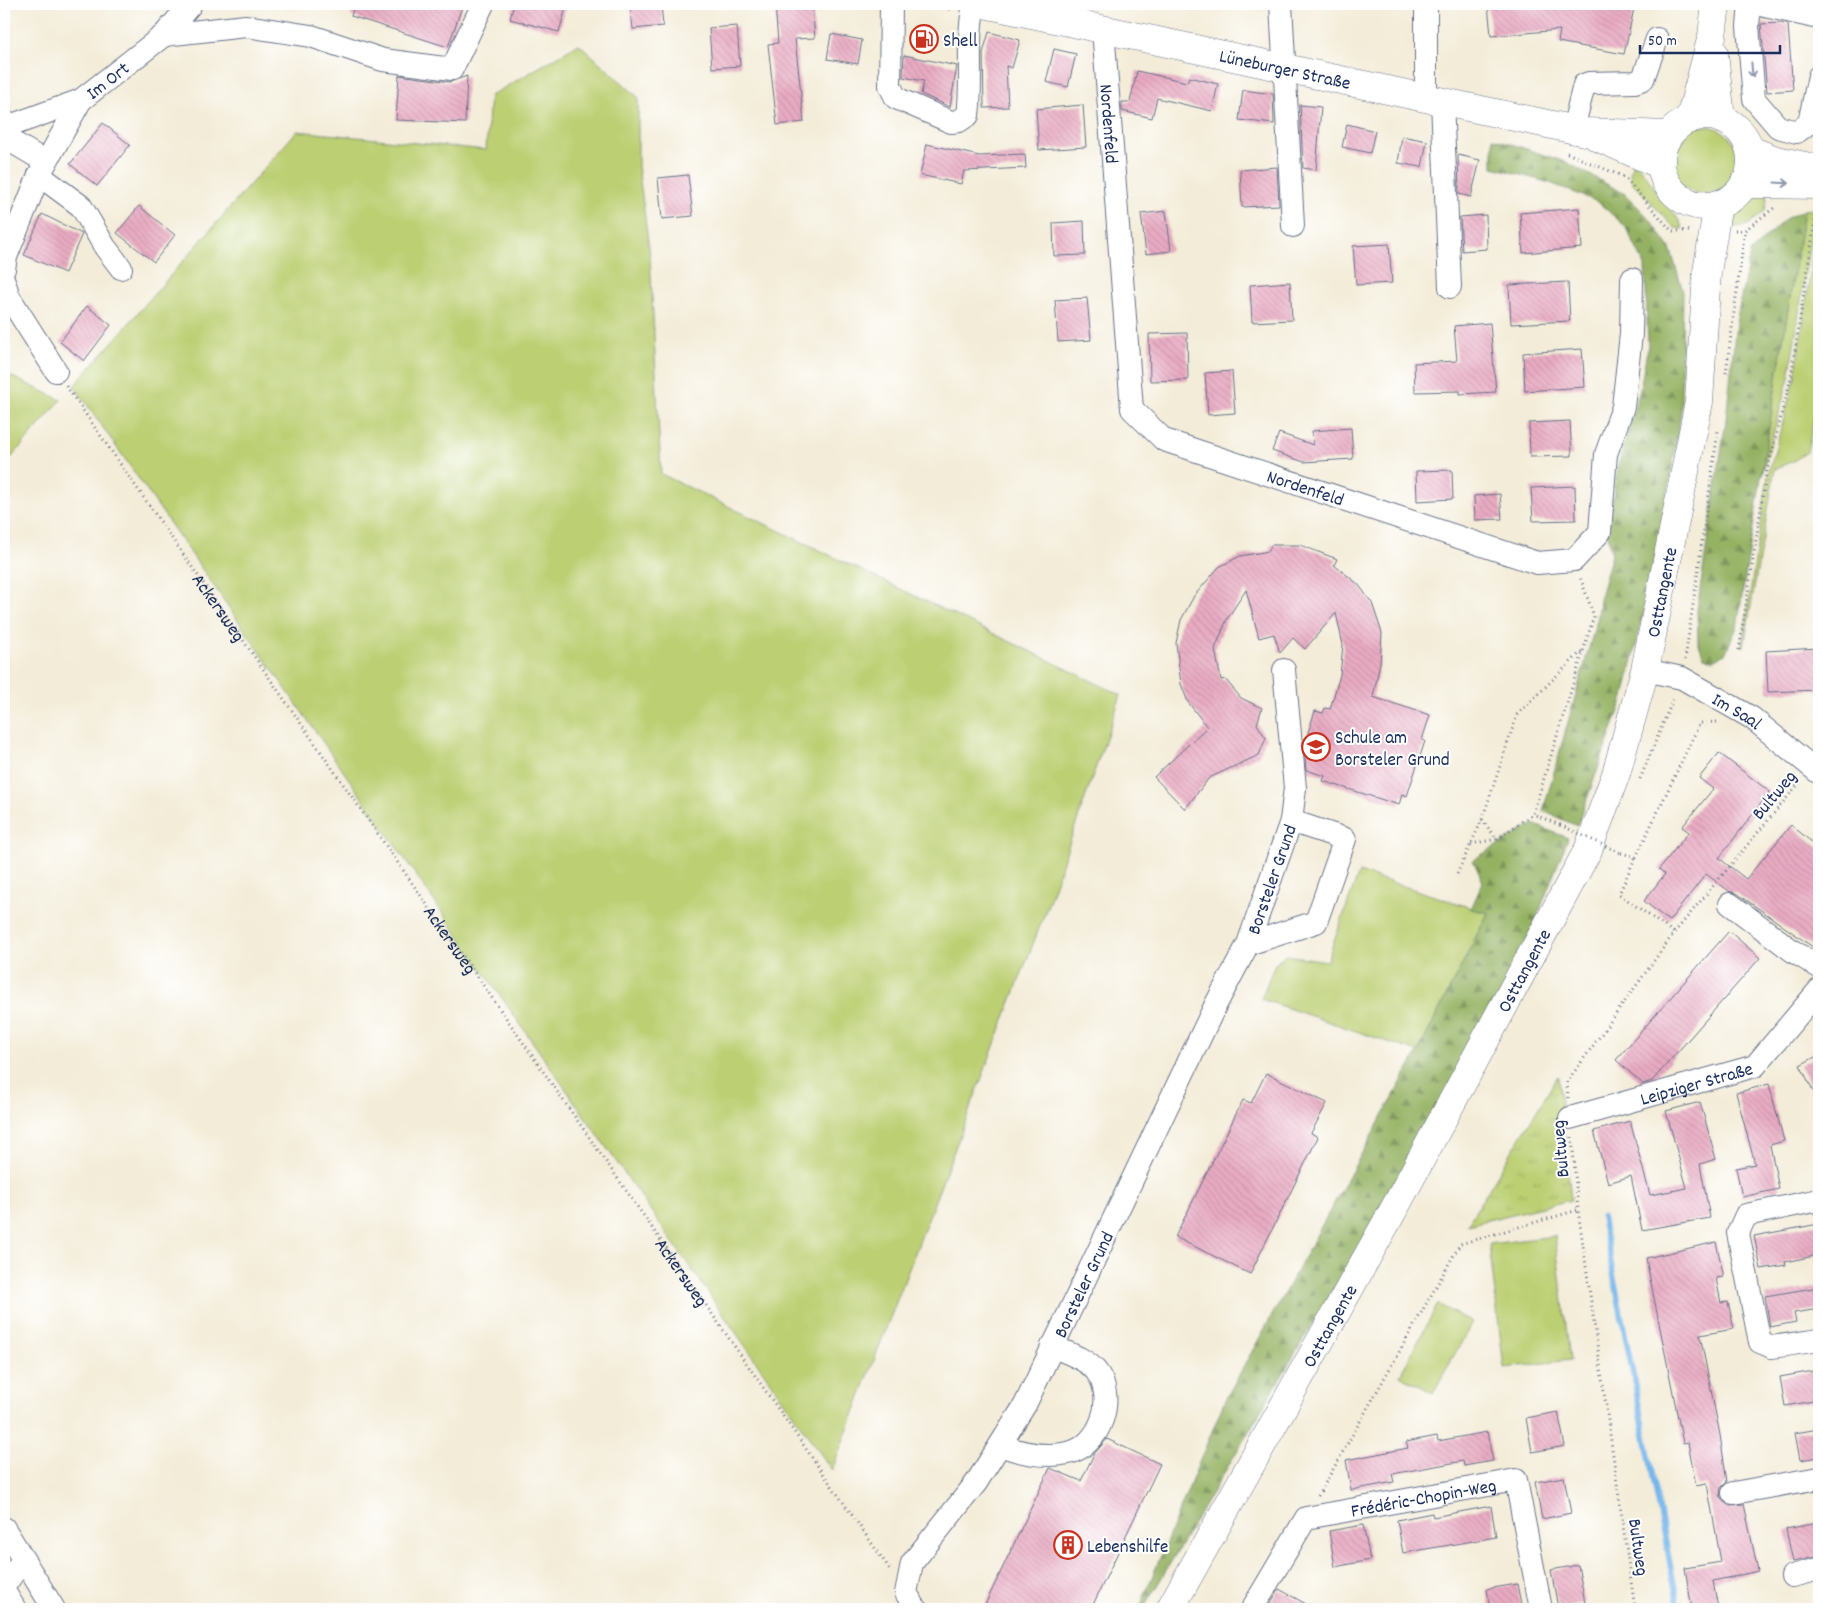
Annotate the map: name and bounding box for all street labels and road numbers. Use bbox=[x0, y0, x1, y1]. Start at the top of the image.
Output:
street label: Lüneburger Straße bbox=[1216, 44, 1353, 99]
street label: Im Ort bbox=[82, 57, 137, 108]
street label: Nordenfeld bbox=[1090, 83, 1123, 165]
street label: Nordenfeld bbox=[1263, 465, 1347, 515]
street label: Osttangente bbox=[1642, 545, 1686, 640]
street label: Ackersweg bbox=[183, 569, 250, 649]
street label: Im Saal bbox=[1706, 688, 1767, 738]
street label: Bultweg bbox=[1747, 765, 1805, 827]
street label: Borsteler Grund bbox=[1242, 822, 1306, 939]
street label: Ackersweg bbox=[415, 901, 482, 981]
street label: Osttangente bbox=[1493, 925, 1560, 1018]
street label: Leipziger Straße bbox=[1638, 1057, 1757, 1115]
street label: Bultweg bbox=[1547, 1119, 1578, 1179]
street label: Borsteler Grund bbox=[1049, 1228, 1123, 1343]
street label: Ackersweg bbox=[646, 1234, 713, 1313]
street label: Osttangente bbox=[1298, 1281, 1366, 1374]
street label: Frédéric-Chopin-Weg bbox=[1349, 1474, 1499, 1527]
street label: Bultweg bbox=[1619, 1517, 1654, 1578]

